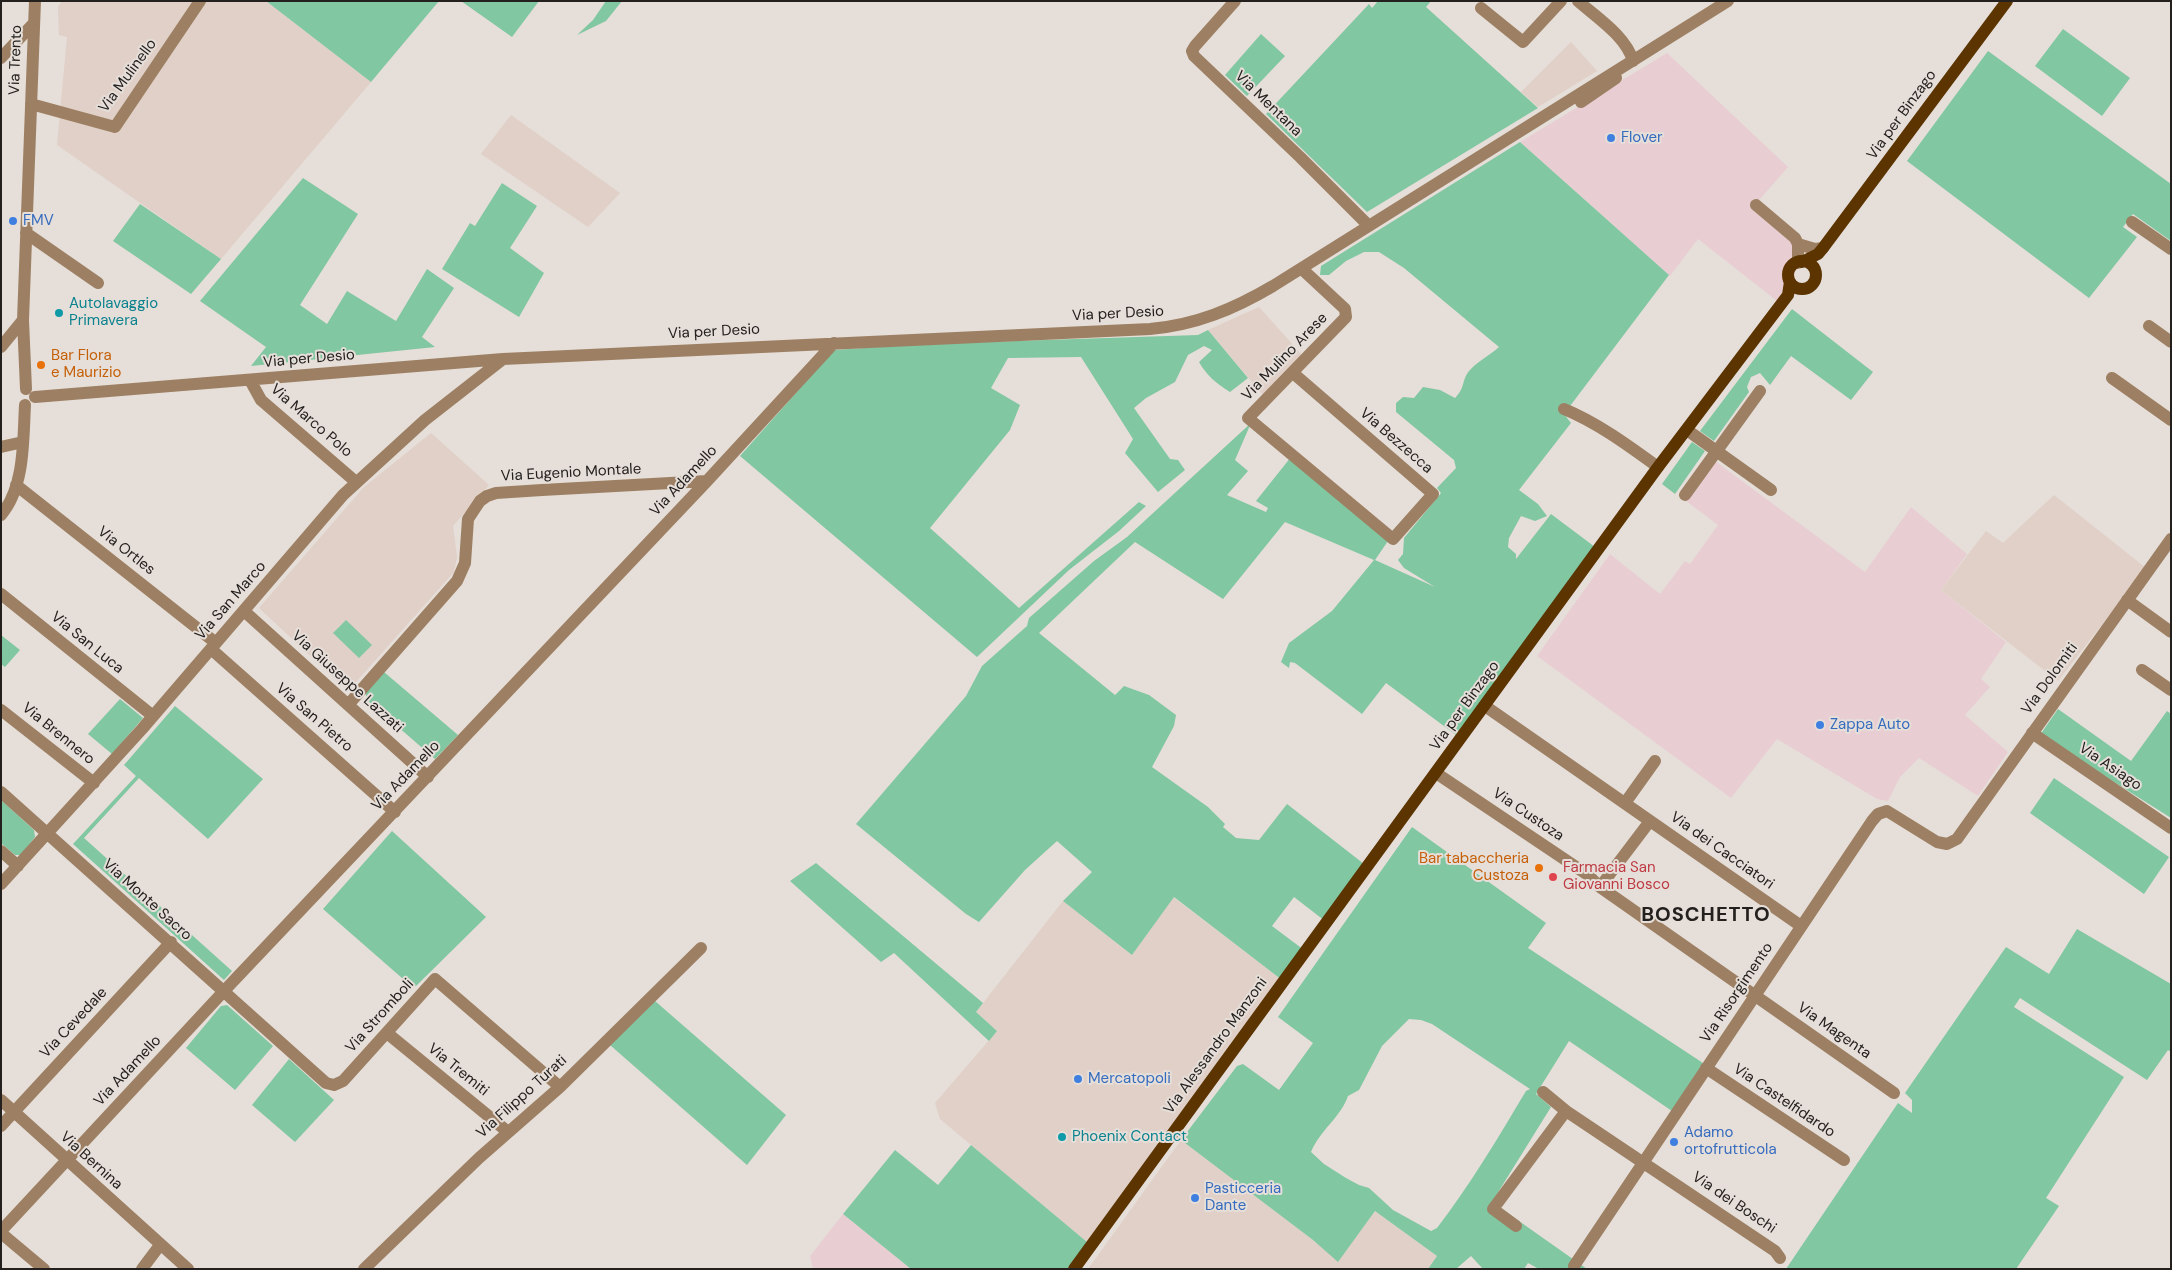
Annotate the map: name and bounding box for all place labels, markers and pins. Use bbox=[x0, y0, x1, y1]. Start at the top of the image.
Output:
place label: Flover bbox=[1621, 129, 1662, 147]
marker: Flover bbox=[1605, 132, 1617, 144]
place label: FMV bbox=[23, 212, 54, 230]
marker: FMV bbox=[7, 215, 19, 227]
place label: Autolavaggio Primavera bbox=[69, 295, 158, 330]
marker: Autolavaggio Primavera bbox=[53, 307, 65, 319]
place label: Bar Flora e Maurizio bbox=[51, 347, 121, 382]
marker: Bar Flora e Maurizio bbox=[35, 359, 47, 371]
place label: Zappa Auto bbox=[1830, 716, 1910, 734]
marker: Zappa Auto bbox=[1814, 719, 1826, 731]
place label: Bar tabaccheria Custoza bbox=[1419, 850, 1529, 885]
place label: Farmacia San Giovanni Bosco bbox=[1563, 859, 1670, 894]
marker: Bar tabaccheria Custoza bbox=[1533, 862, 1545, 874]
marker: Farmacia San Giovanni Bosco bbox=[1547, 871, 1559, 883]
place label: Mercatopoli bbox=[1088, 1070, 1171, 1088]
marker: Mercatopoli bbox=[1072, 1073, 1084, 1085]
place label: Adamo ortofrutticola bbox=[1684, 1124, 1777, 1159]
place label: Phoenix Contact bbox=[1072, 1128, 1187, 1146]
marker: Phoenix Contact bbox=[1056, 1131, 1068, 1143]
marker: Adamo ortofrutticola bbox=[1668, 1136, 1680, 1148]
place label: Pasticceria Dante bbox=[1205, 1180, 1281, 1215]
marker: Pasticceria Dante bbox=[1189, 1192, 1201, 1204]

